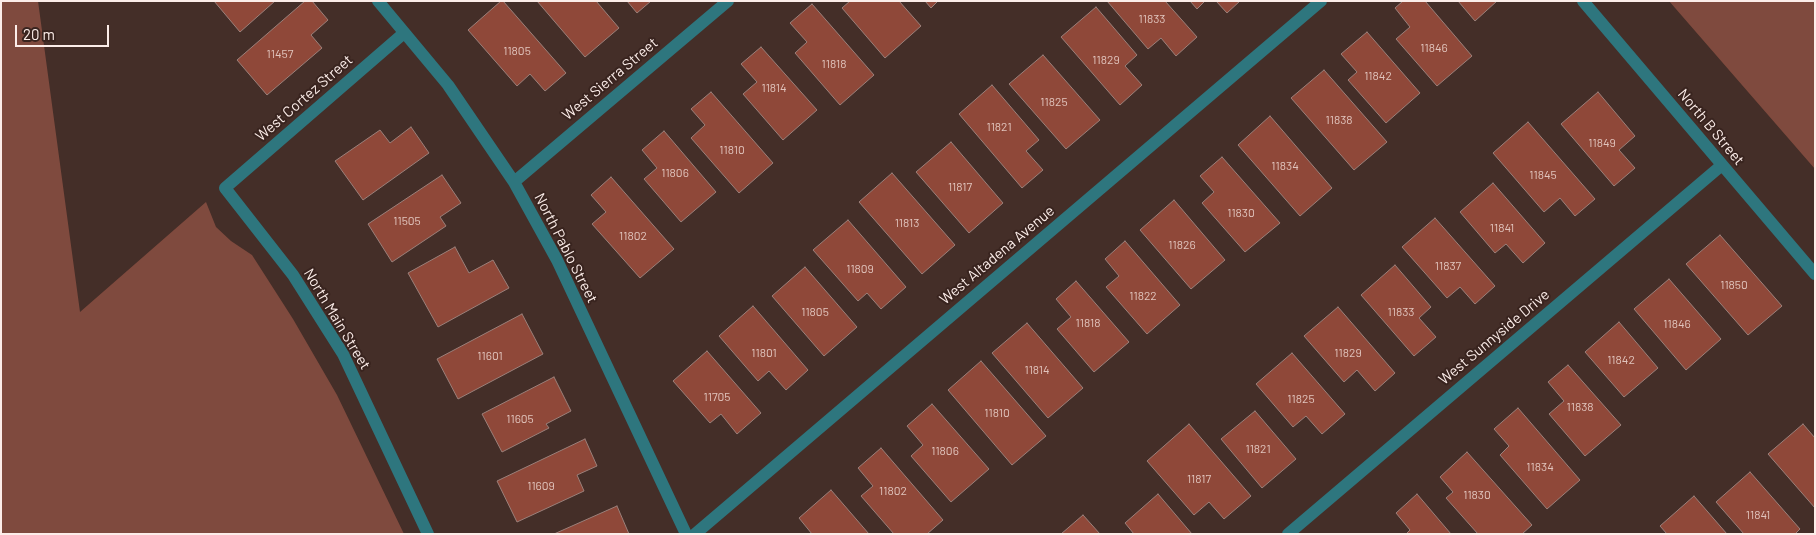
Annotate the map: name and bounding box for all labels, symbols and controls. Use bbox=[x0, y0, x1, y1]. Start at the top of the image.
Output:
house number: 11833 bbox=[1138, 12, 1166, 26]
scale bar bbox=[18, 15, 111, 47]
text: 20 m bbox=[23, 25, 55, 43]
street label: West Sierra Street bbox=[559, 34, 661, 124]
house number: 11846 bbox=[1420, 41, 1448, 55]
house number: 11805 bbox=[503, 44, 531, 58]
house number: 11457 bbox=[267, 47, 293, 61]
street label: West Cortez Street bbox=[252, 51, 356, 145]
house number: 11829 bbox=[1092, 53, 1120, 67]
house number: 11818 bbox=[822, 57, 846, 71]
house number: 11842 bbox=[1364, 69, 1392, 83]
house number: 11814 bbox=[761, 81, 787, 95]
street label: North B Street bbox=[1674, 85, 1748, 169]
house number: 11825 bbox=[1040, 95, 1068, 109]
house number: 11838 bbox=[1325, 113, 1353, 127]
house number: 11821 bbox=[986, 120, 1012, 134]
house number: 11849 bbox=[1588, 136, 1616, 150]
house number: 11810 bbox=[719, 143, 745, 157]
house number: 11834 bbox=[1271, 159, 1299, 173]
house number: 11806 bbox=[661, 166, 689, 180]
house number: 11845 bbox=[1529, 168, 1557, 182]
house number: 11817 bbox=[948, 180, 972, 194]
street label: North Pablo Street bbox=[531, 190, 601, 306]
street label: West Altadena Avenue bbox=[936, 202, 1058, 308]
house number: 11830 bbox=[1227, 206, 1255, 220]
house number: 11505 bbox=[393, 214, 421, 228]
house number: 11813 bbox=[895, 216, 919, 230]
house number: 11841 bbox=[1490, 221, 1514, 235]
house number: 11802 bbox=[619, 229, 647, 243]
house number: 11826 bbox=[1168, 238, 1196, 252]
house number: 11837 bbox=[1435, 259, 1461, 273]
house number: 11809 bbox=[846, 262, 874, 276]
street label: North Main Street bbox=[300, 265, 374, 373]
house number: 11850 bbox=[1720, 278, 1748, 292]
street label: West Sunnyside Drive bbox=[1435, 285, 1553, 389]
house number: 11822 bbox=[1129, 289, 1157, 303]
house number: 11805 bbox=[801, 305, 829, 319]
house number: 11833 bbox=[1387, 305, 1415, 319]
house number: 11818 bbox=[1076, 316, 1100, 330]
house number: 11846 bbox=[1663, 317, 1691, 331]
house number: 11801 bbox=[751, 346, 777, 360]
house number: 11829 bbox=[1334, 346, 1362, 360]
house number: 11601 bbox=[477, 349, 503, 363]
house number: 11842 bbox=[1607, 353, 1635, 367]
house number: 11814 bbox=[1024, 363, 1050, 377]
house number: 11705 bbox=[703, 390, 731, 404]
house number: 11825 bbox=[1287, 392, 1315, 406]
house number: 11838 bbox=[1566, 400, 1594, 414]
house number: 11810 bbox=[984, 406, 1010, 420]
house number: 11605 bbox=[506, 412, 534, 426]
house number: 11821 bbox=[1245, 442, 1271, 456]
house number: 11806 bbox=[931, 444, 959, 458]
house number: 11834 bbox=[1526, 460, 1554, 474]
house number: 11817 bbox=[1187, 472, 1211, 486]
house number: 11609 bbox=[527, 479, 555, 493]
house number: 11802 bbox=[879, 484, 907, 498]
house number: 11830 bbox=[1463, 488, 1491, 502]
house number: 11841 bbox=[1746, 508, 1770, 522]

